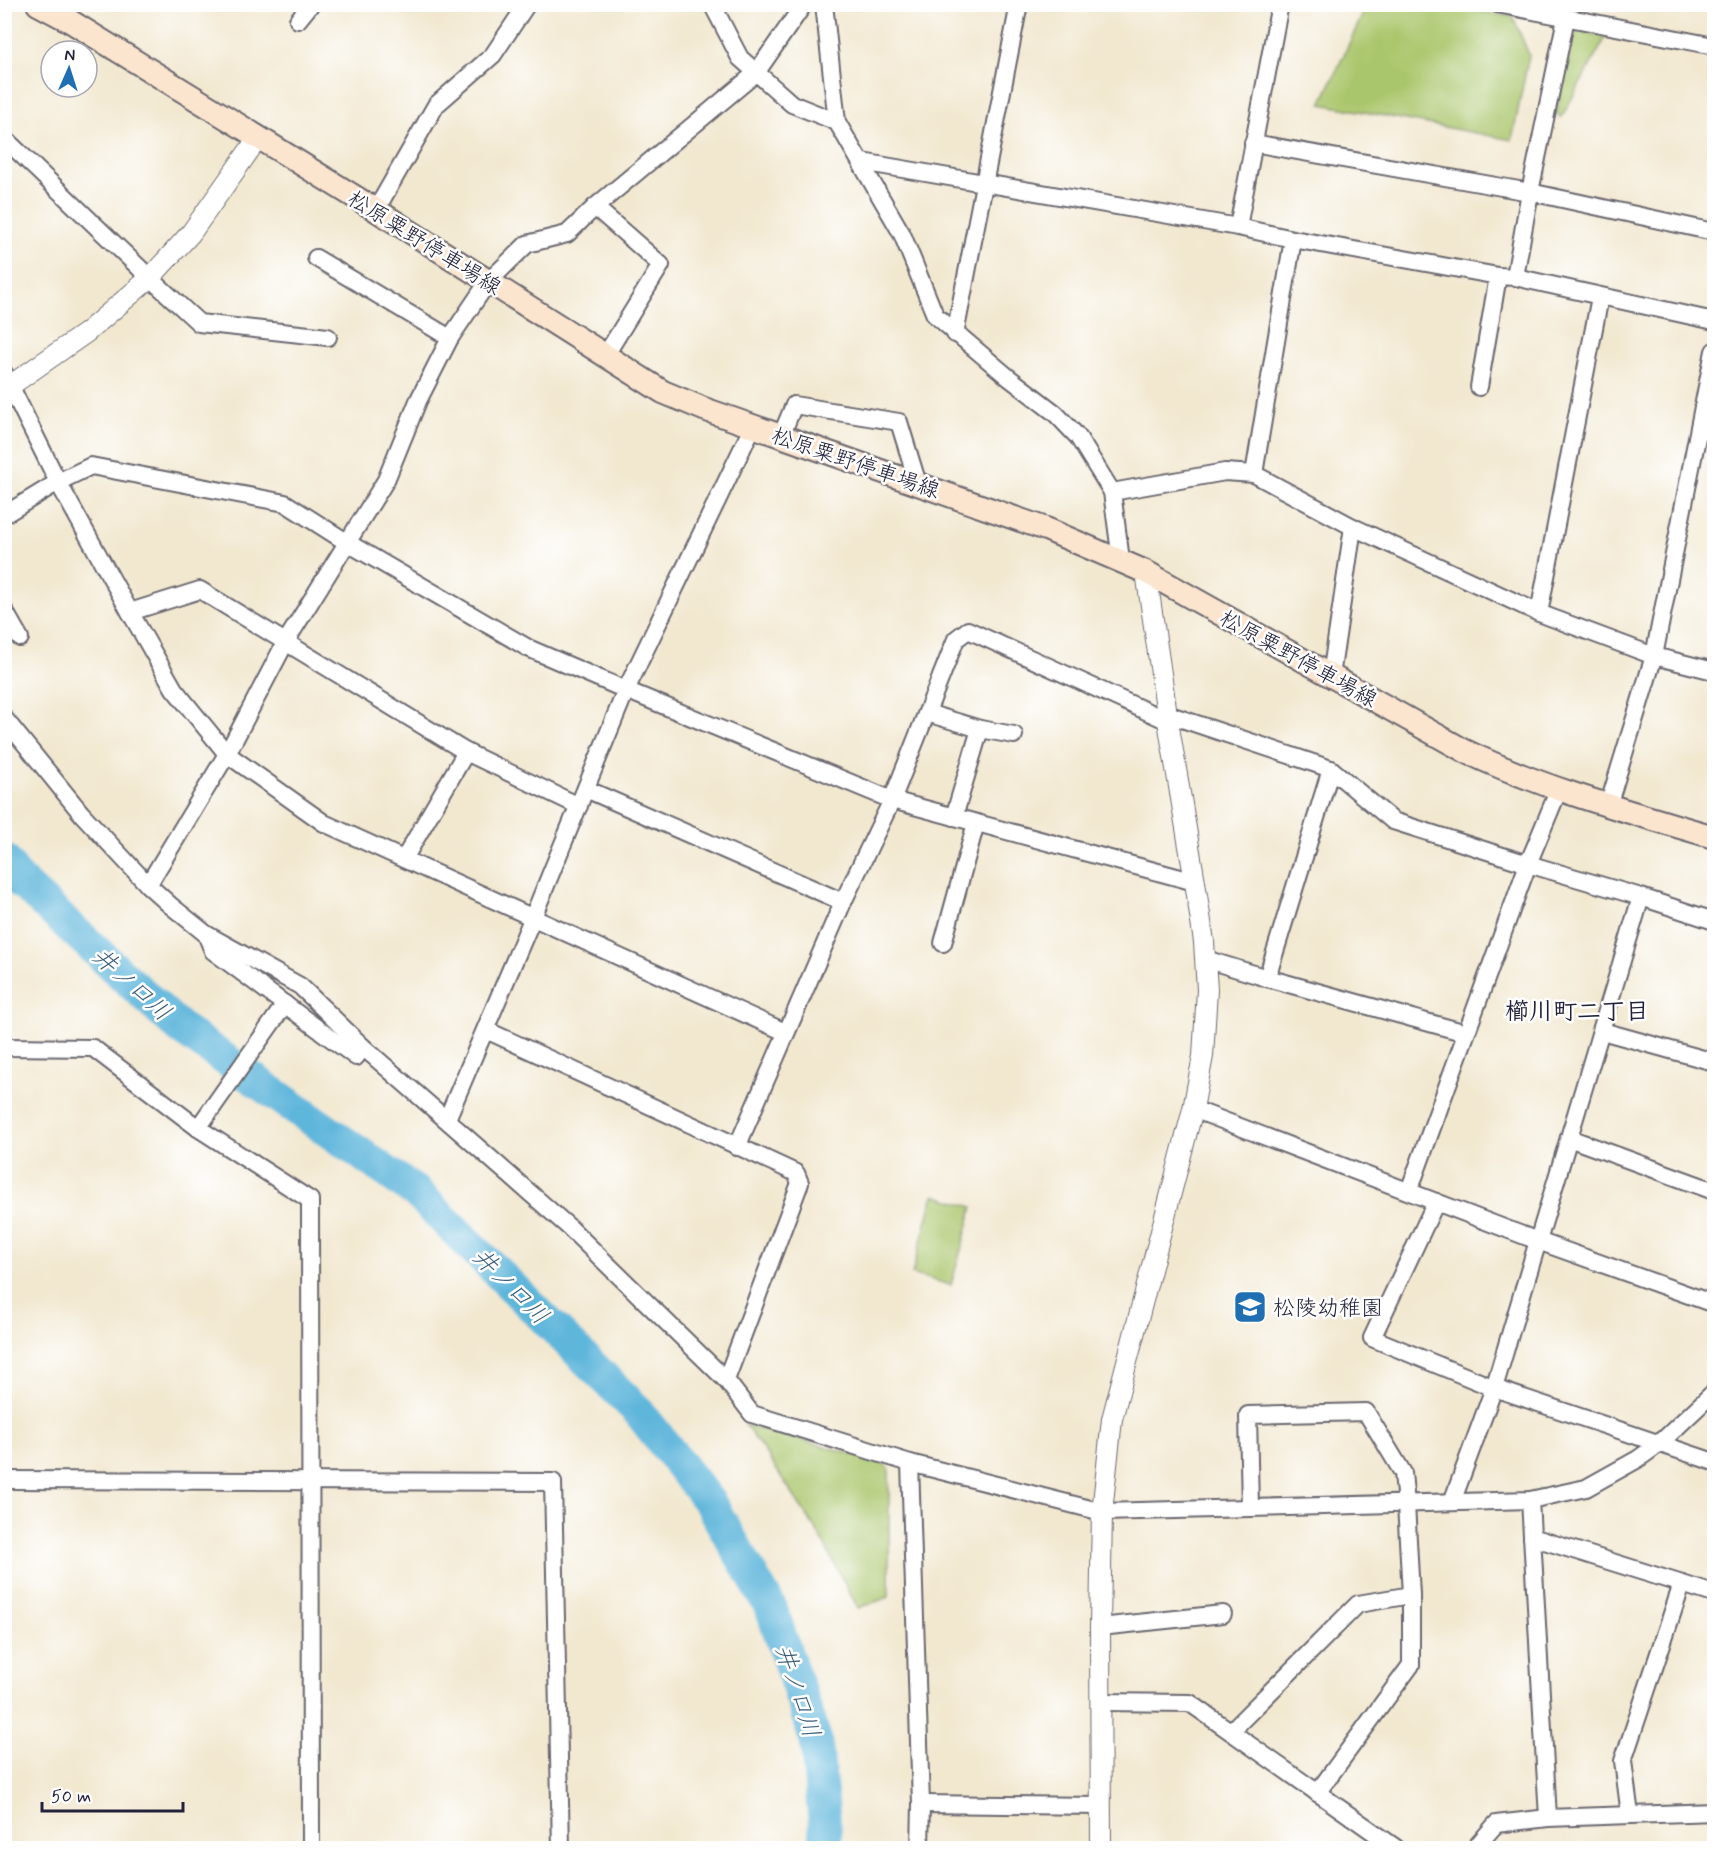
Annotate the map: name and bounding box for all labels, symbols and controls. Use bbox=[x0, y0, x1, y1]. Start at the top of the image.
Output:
north arrow bbox=[39, 39, 99, 99]
text: N bbox=[64, 45, 76, 66]
street label: 松原粟野停車場線 bbox=[342, 185, 506, 302]
street label: 松原粟野停車場線 bbox=[768, 422, 943, 506]
street label: 松原粟野停車場線 bbox=[1214, 605, 1382, 715]
water label: 井ノ口川 bbox=[85, 941, 177, 1029]
district label: 櫛川町二丁目 bbox=[1505, 997, 1649, 1028]
water label: 井ノ口川 bbox=[465, 1242, 555, 1332]
school or university icon: 松陵幼稚園 bbox=[1232, 1289, 1268, 1325]
place label: 松陵幼稚園 bbox=[1273, 1295, 1383, 1323]
water label: 井ノ口川 bbox=[767, 1641, 826, 1742]
scale bar bbox=[42, 1775, 183, 1813]
text: 50 m bbox=[51, 1785, 91, 1809]

